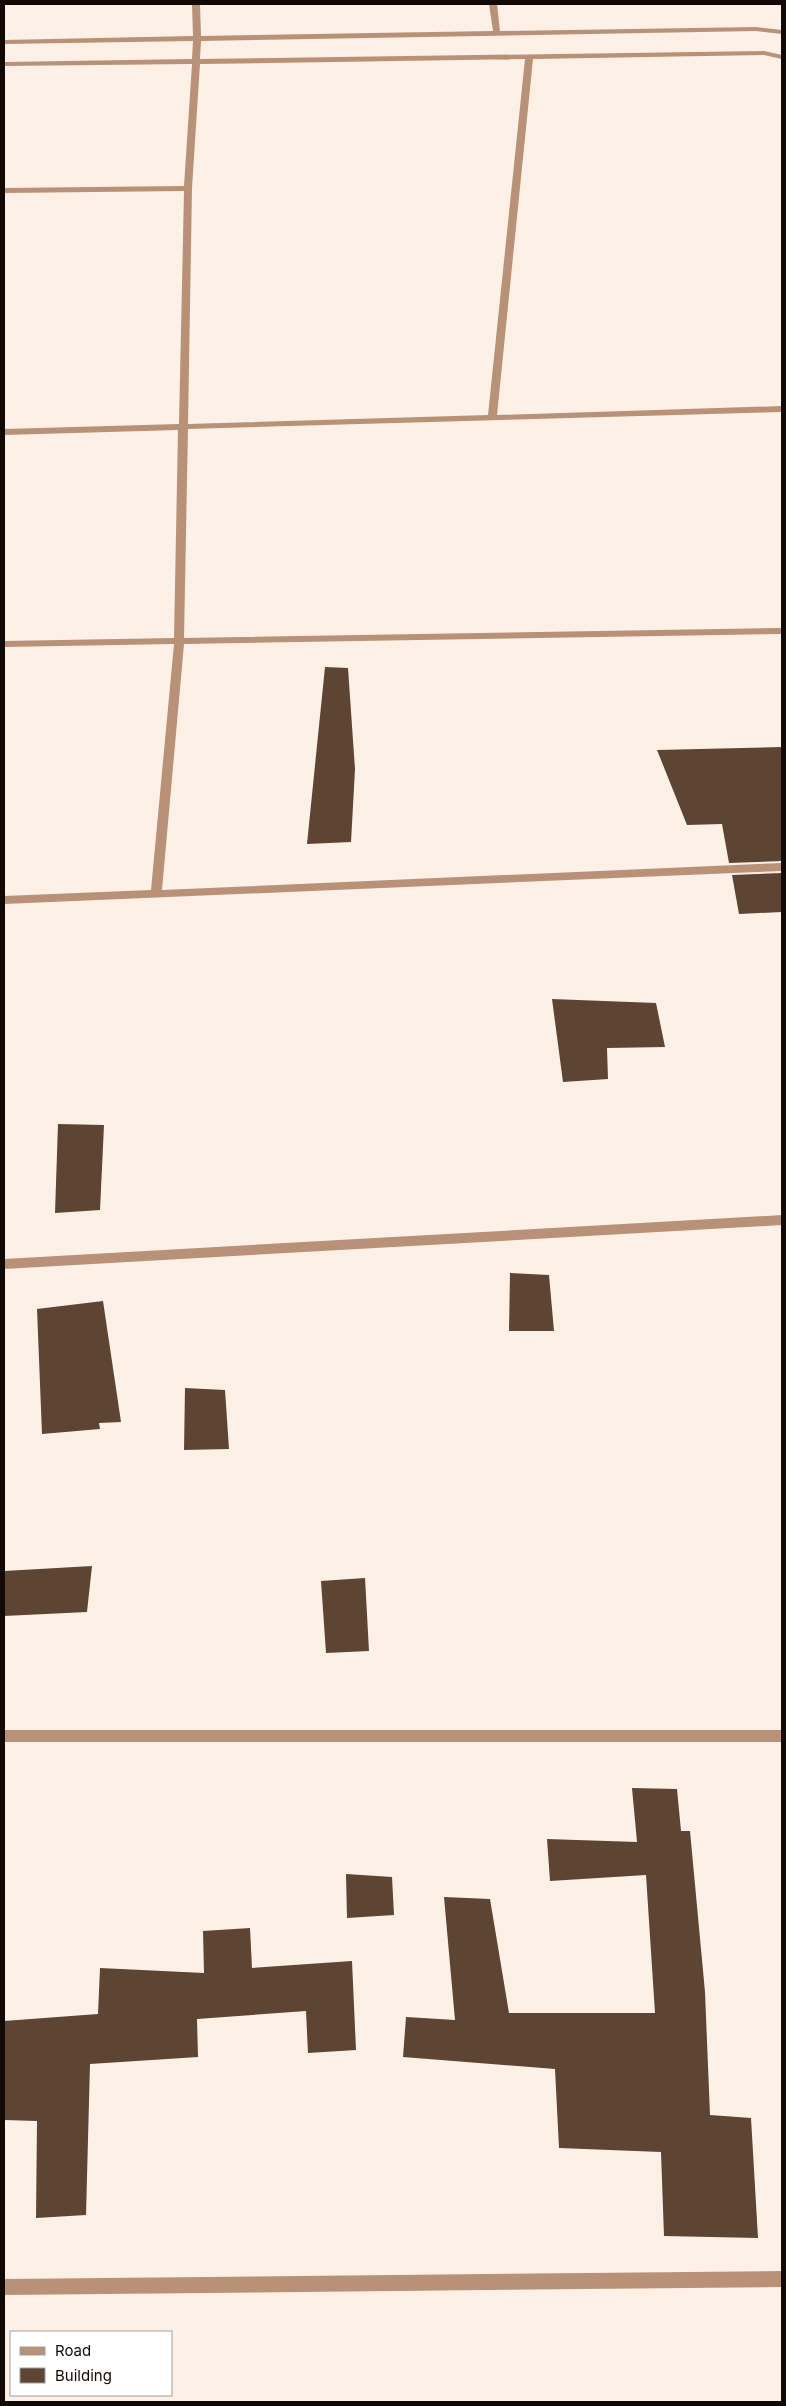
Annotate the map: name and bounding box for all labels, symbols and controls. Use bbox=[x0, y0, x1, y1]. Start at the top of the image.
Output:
legend bbox=[10, 2331, 172, 2396]
text: Road bbox=[55, 2341, 91, 2360]
text: Building bbox=[55, 2366, 112, 2385]

